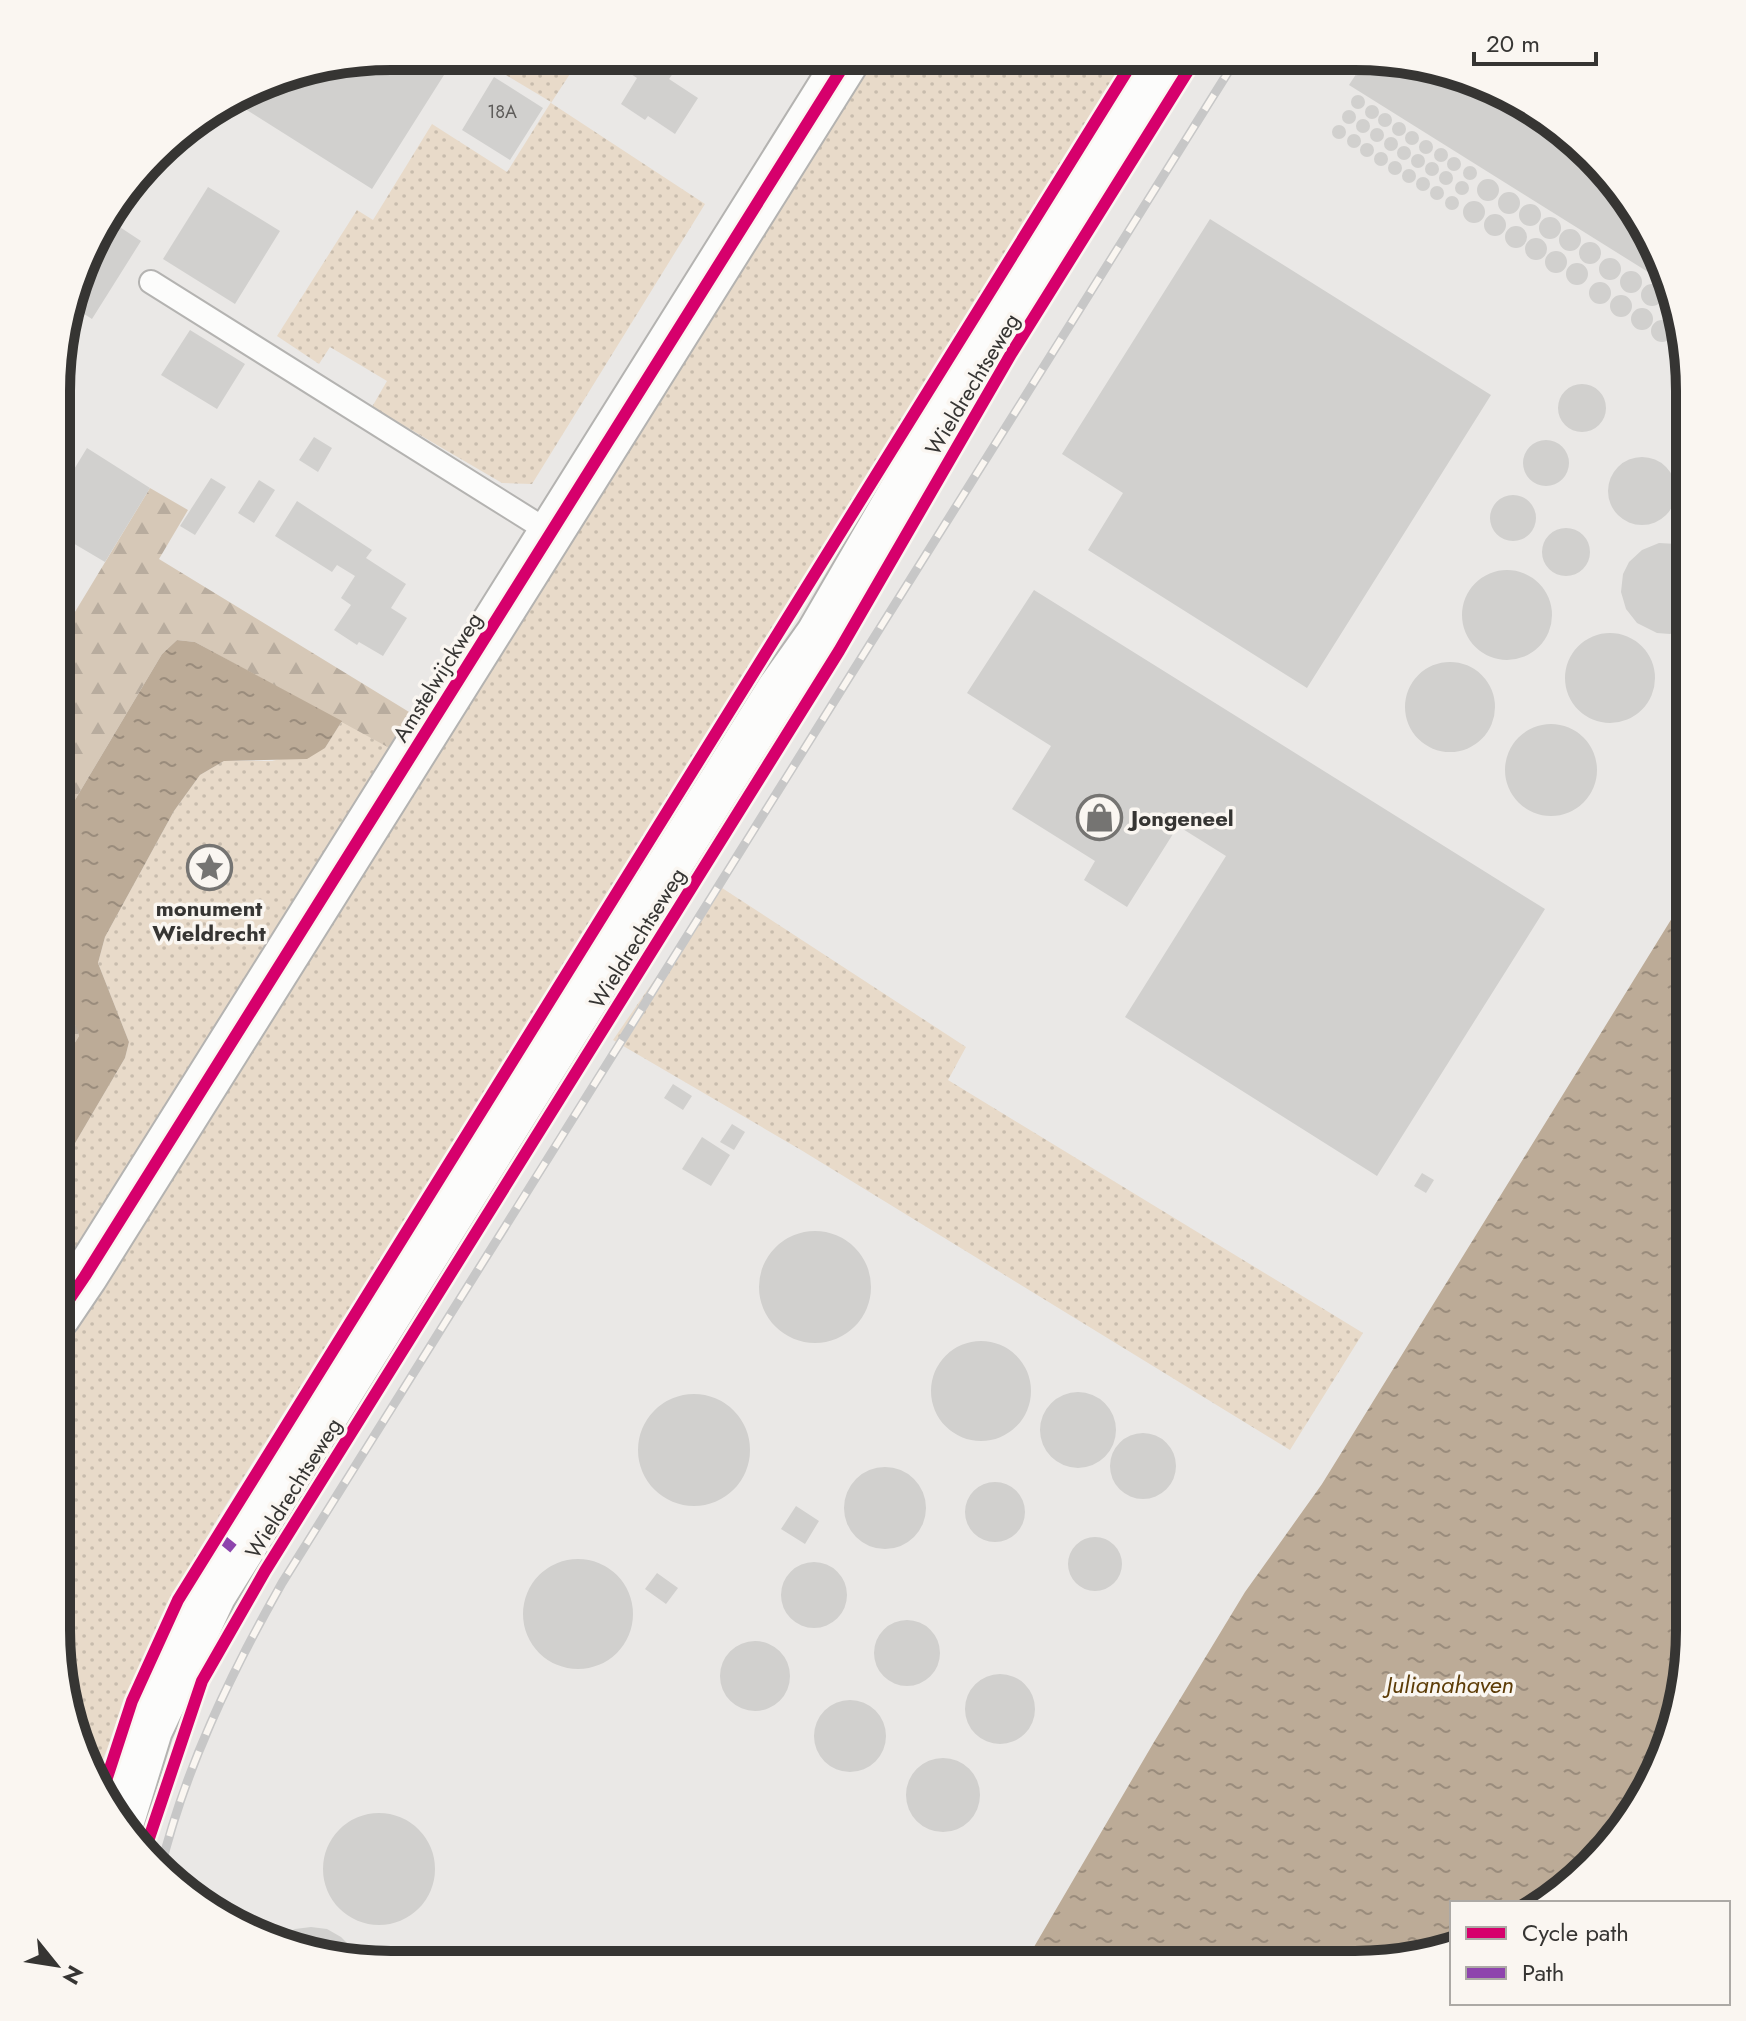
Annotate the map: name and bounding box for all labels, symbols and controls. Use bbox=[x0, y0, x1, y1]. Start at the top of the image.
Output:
scale bar bbox=[1474, 16, 1596, 66]
text: 20 m bbox=[1486, 26, 1540, 61]
house number: 18A bbox=[487, 99, 517, 125]
street label: Wieldrechtseweg bbox=[917, 307, 1027, 461]
street label: Amstelwijckweg bbox=[384, 606, 490, 748]
shop icon: Jongeneel bbox=[1076, 794, 1124, 842]
place label: Jongeneel bbox=[1127, 802, 1234, 834]
place icon: monument Wieldrecht bbox=[185, 843, 233, 891]
street label: Wieldrechtseweg bbox=[581, 861, 693, 1015]
place label: monument Wieldrecht bbox=[152, 892, 266, 949]
street label: Wieldrechtseweg bbox=[237, 1411, 349, 1565]
water label: Julianahaven bbox=[1382, 1667, 1514, 1702]
legend bbox=[1450, 1901, 1730, 2005]
text: Cycle path bbox=[1522, 1915, 1629, 1950]
north arrow bbox=[16, 1925, 96, 2005]
text: Path bbox=[1522, 1955, 1564, 1990]
text: N bbox=[55, 1959, 92, 1991]

